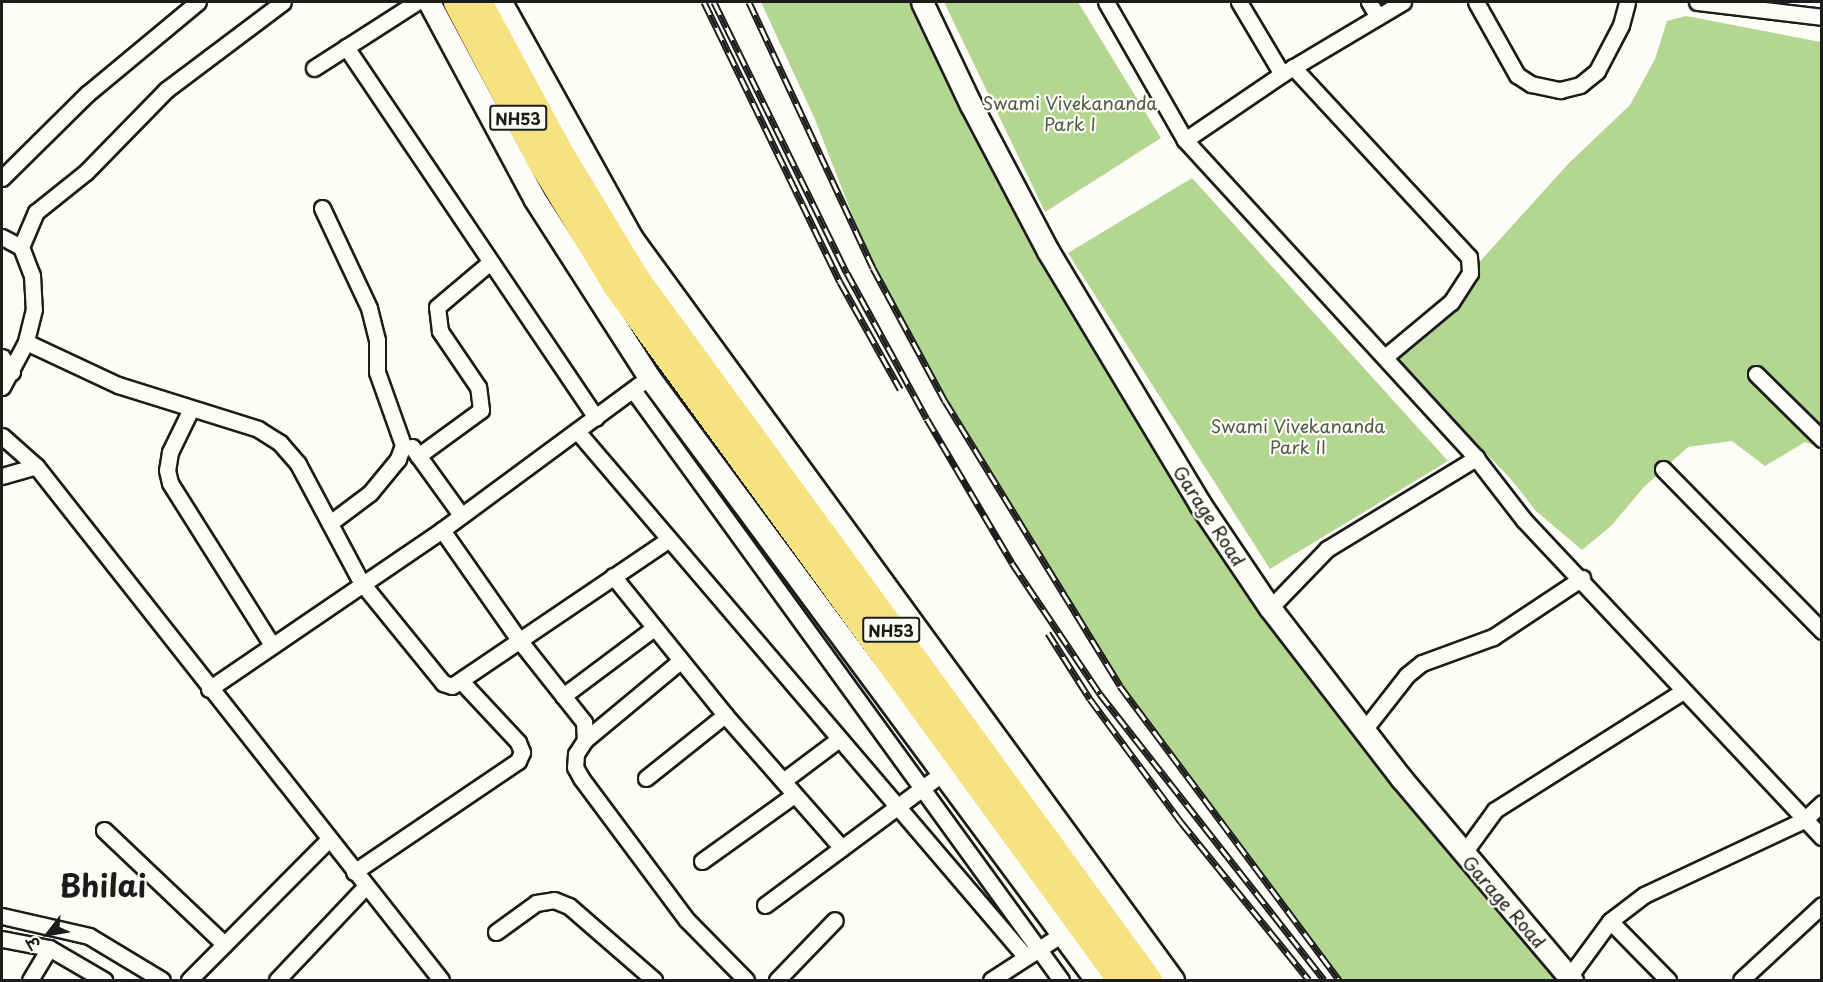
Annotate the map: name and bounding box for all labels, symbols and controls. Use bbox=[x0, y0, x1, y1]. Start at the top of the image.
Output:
park label: Swami Vivekananda Park I bbox=[983, 93, 1157, 136]
road number: NH53 bbox=[488, 105, 548, 131]
park label: Swami Vivekananda Park II bbox=[1211, 416, 1385, 458]
street label: Garage Road bbox=[1169, 462, 1249, 570]
road number: NH53 bbox=[861, 617, 921, 643]
street label: Garage Road bbox=[1458, 852, 1550, 952]
district label: Bhilai bbox=[60, 867, 146, 903]
north arrow bbox=[18, 904, 78, 964]
text: उ bbox=[20, 933, 46, 954]

